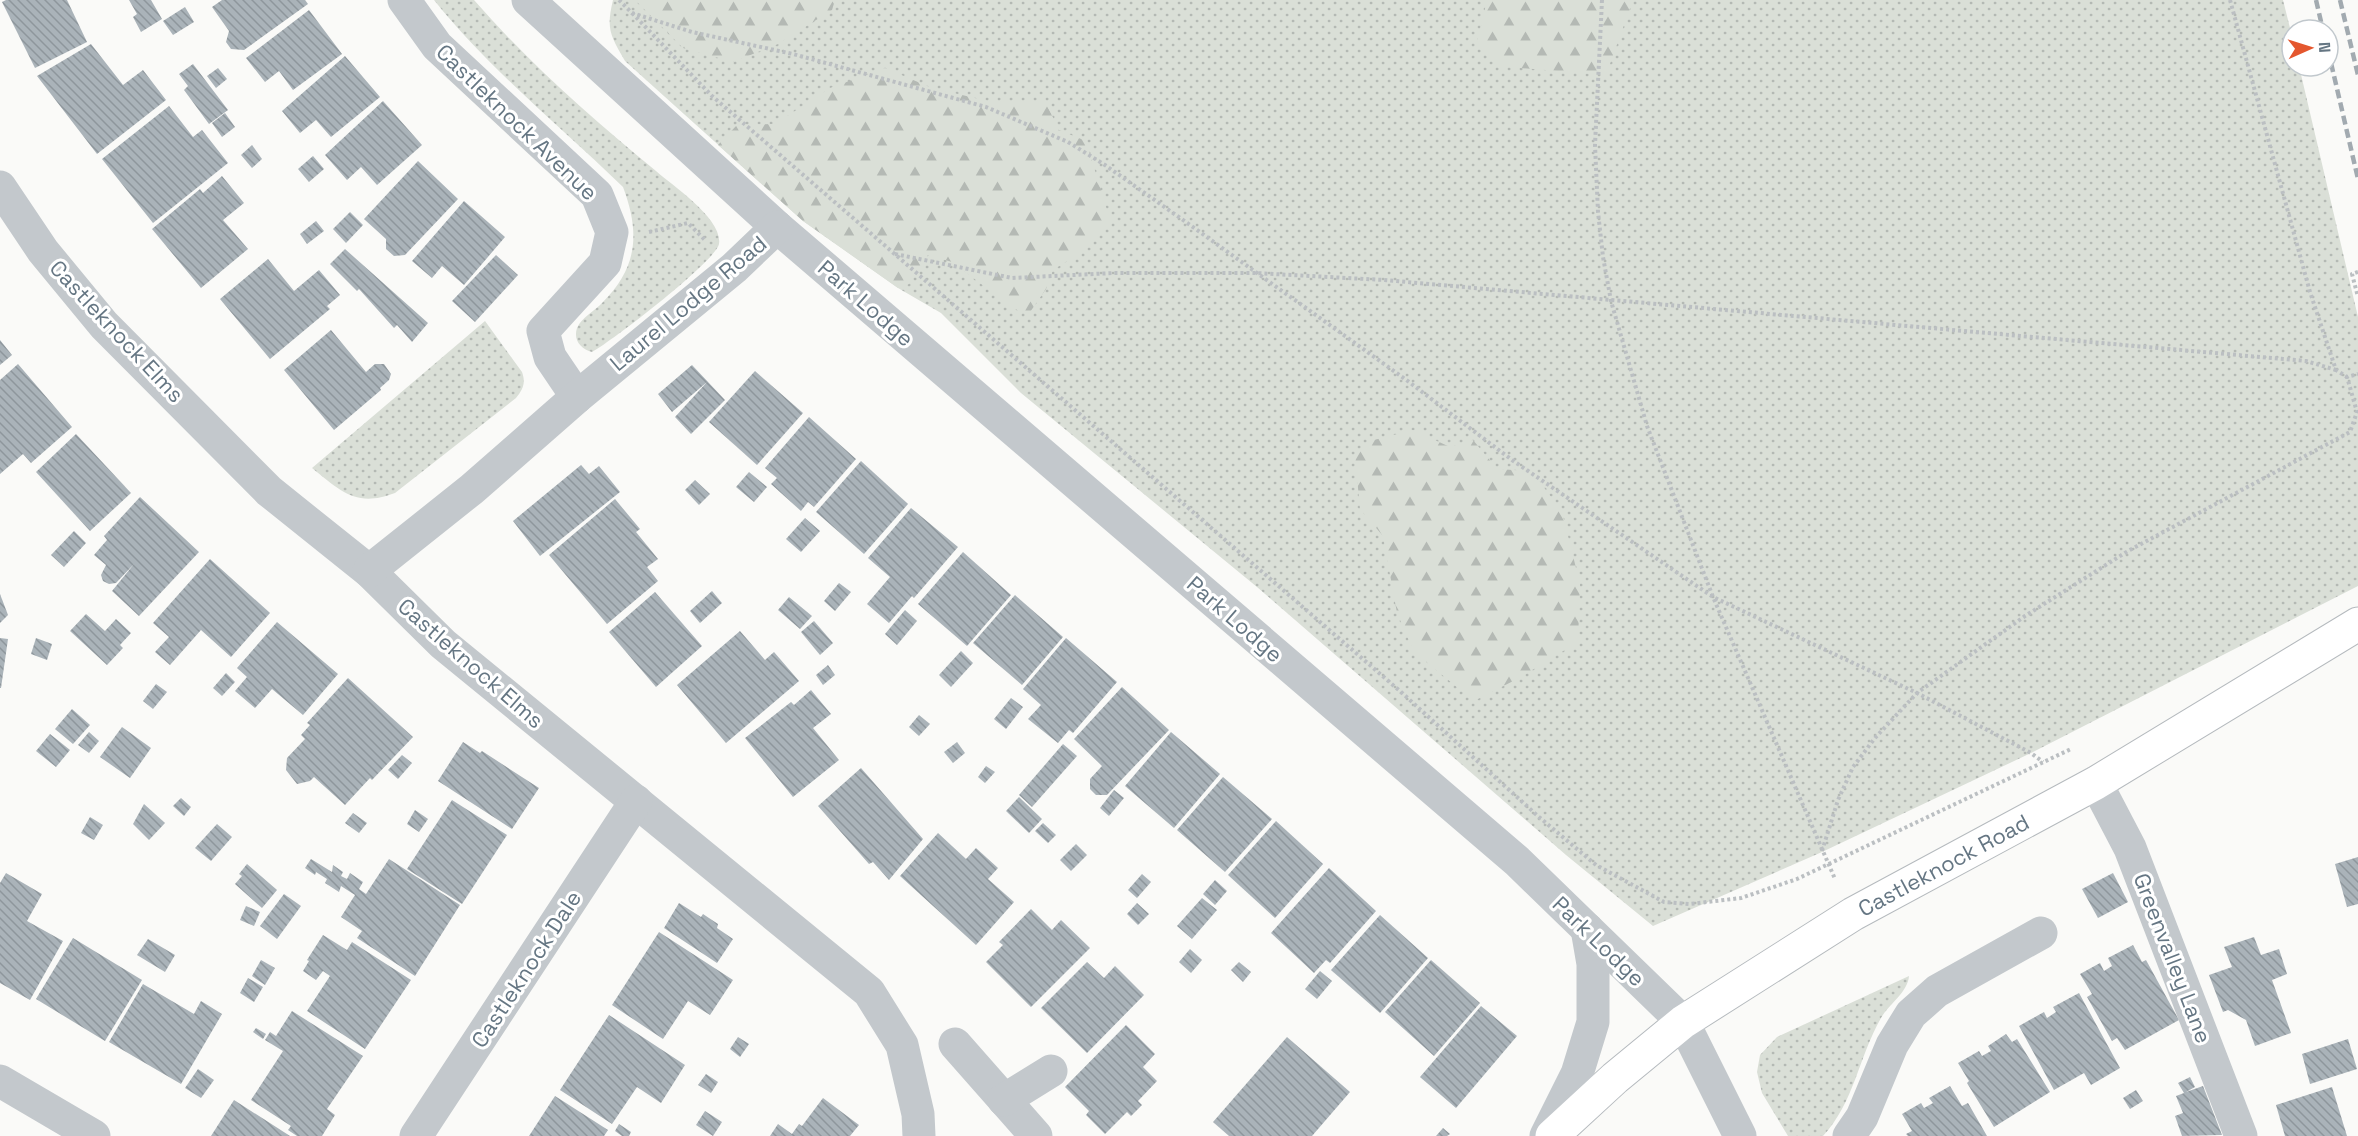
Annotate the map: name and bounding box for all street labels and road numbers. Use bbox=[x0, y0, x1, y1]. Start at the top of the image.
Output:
street label: Castleknock Avenue bbox=[430, 38, 604, 206]
street label: Laurel Lodge Road bbox=[604, 229, 772, 377]
street label: Castleknock Elms bbox=[44, 254, 190, 408]
street label: Park Lodge bbox=[812, 254, 920, 352]
street label: Park Lodge bbox=[1181, 570, 1289, 668]
street label: Castleknock Elms bbox=[392, 592, 550, 734]
street label: Castleknock Road bbox=[1853, 808, 2034, 923]
street label: Greenvalley Lane bbox=[2128, 869, 2218, 1047]
street label: Castleknock Dale bbox=[465, 885, 587, 1053]
street label: Park Lodge bbox=[1547, 890, 1651, 992]

